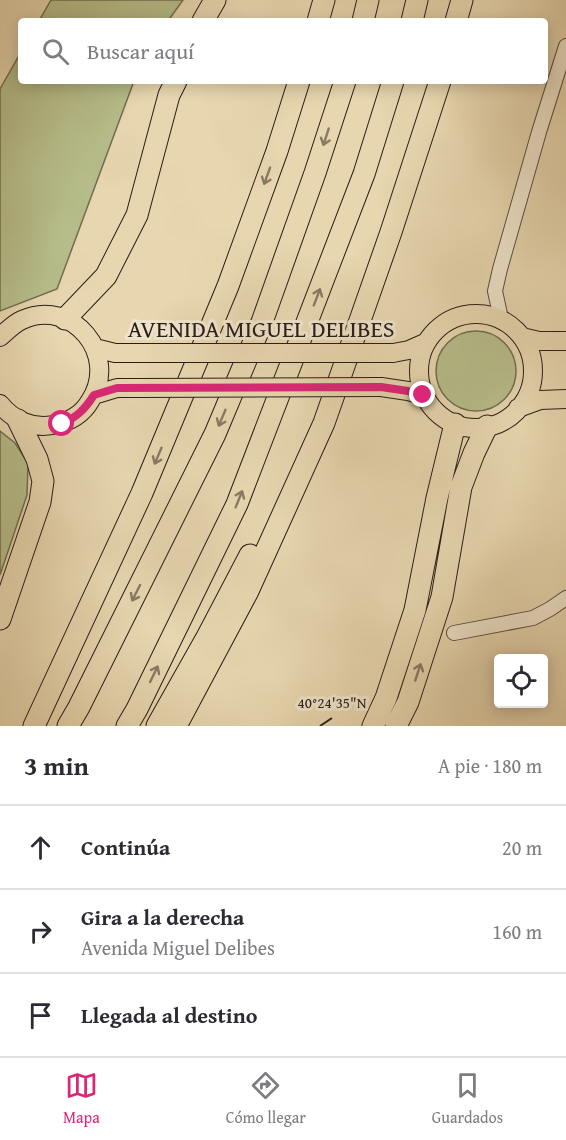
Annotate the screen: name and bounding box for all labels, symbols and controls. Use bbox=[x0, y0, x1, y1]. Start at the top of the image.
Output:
search box bbox=[18, 18, 548, 84]
icon: search bbox=[39, 35, 72, 68]
text: Buscar aquí bbox=[87, 35, 194, 67]
one-way arrow bbox=[320, 127, 331, 146]
one-way arrow bbox=[261, 167, 272, 185]
one-way arrow bbox=[312, 288, 323, 307]
street label: AVENIDA MIGUEL DELIBES bbox=[128, 311, 394, 346]
route end bbox=[409, 381, 435, 407]
one-way arrow bbox=[216, 408, 227, 426]
route start bbox=[48, 410, 74, 436]
one-way arrow bbox=[151, 446, 163, 464]
one-way arrow bbox=[234, 490, 245, 509]
one-way arrow bbox=[130, 583, 142, 601]
map controls bbox=[494, 654, 548, 708]
button: locate bbox=[494, 654, 548, 708]
one-way arrow bbox=[413, 663, 424, 682]
one-way arrow bbox=[148, 666, 160, 684]
text: 40°24'35"N bbox=[298, 692, 367, 713]
text: 3 min bbox=[24, 746, 89, 785]
text: A pie · 180 m bbox=[438, 751, 542, 780]
icon: ahead bbox=[24, 831, 57, 864]
text: Continúa bbox=[81, 831, 170, 863]
text: 20 m bbox=[502, 833, 542, 862]
text: Gira a la derecha bbox=[81, 901, 244, 933]
icon: right bbox=[24, 915, 57, 948]
text: 160 m bbox=[492, 917, 542, 946]
text: Avenida Miguel Delibes bbox=[81, 933, 275, 962]
icon: arrive bbox=[24, 999, 57, 1032]
text: Llegada al destino bbox=[81, 999, 257, 1031]
tab: Mapa bbox=[63, 1069, 100, 1129]
tab: Cómo llegar bbox=[226, 1069, 306, 1129]
tab: Guardados bbox=[432, 1069, 503, 1129]

